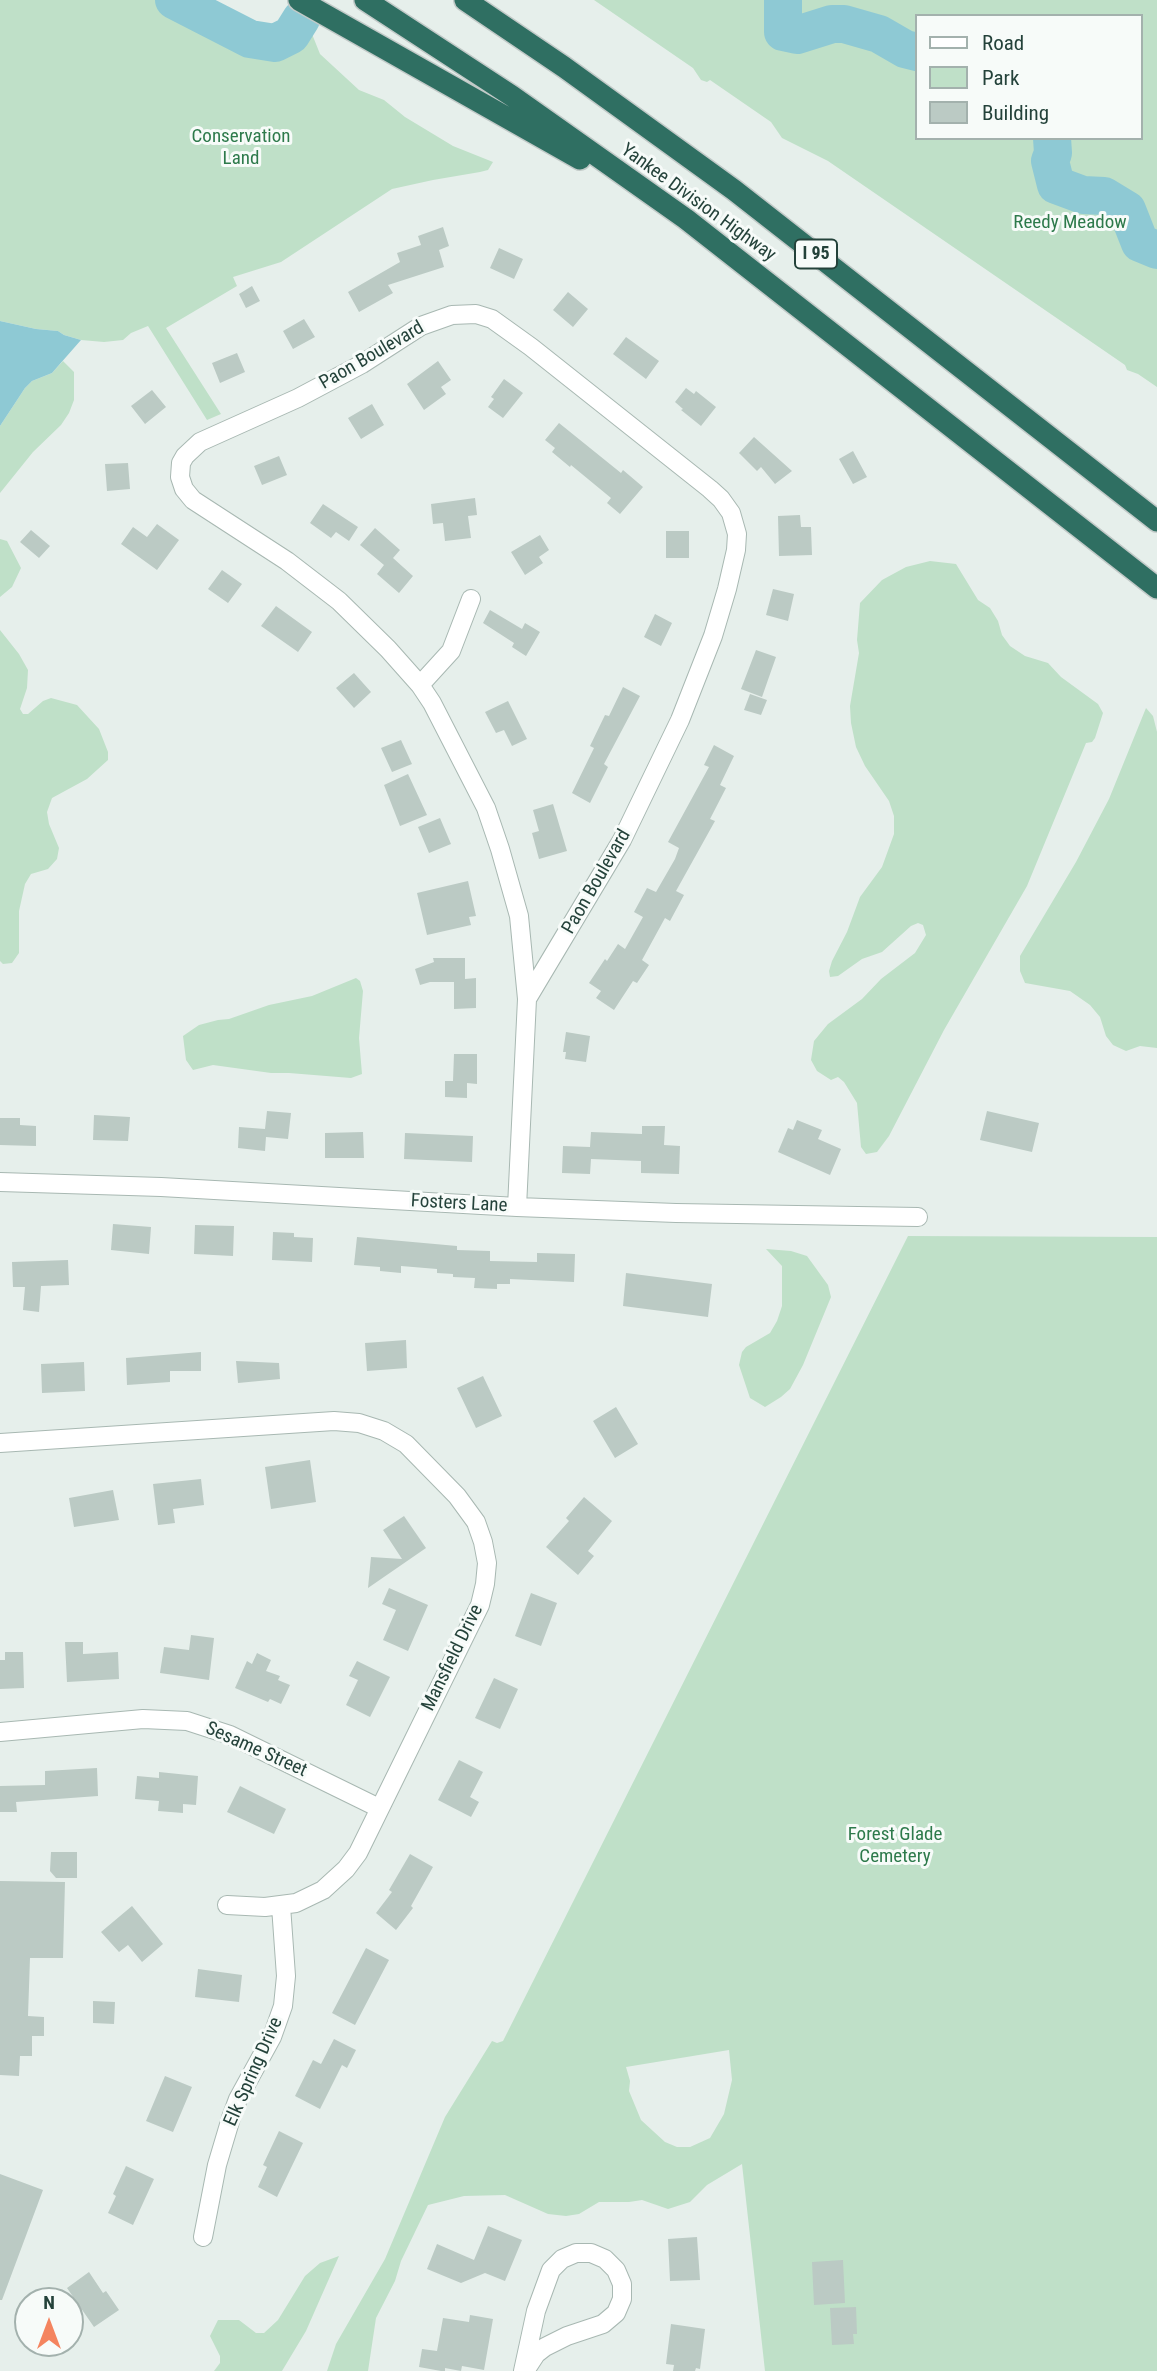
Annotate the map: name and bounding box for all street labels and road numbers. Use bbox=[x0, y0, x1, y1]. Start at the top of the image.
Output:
street label: Yankee Division Highway bbox=[616, 139, 780, 267]
road number: I 95 bbox=[795, 240, 837, 268]
street label: Paon Boulevard bbox=[316, 317, 428, 395]
street label: Paon Boulevard bbox=[558, 826, 636, 938]
street label: Fosters Lane bbox=[410, 1190, 508, 1218]
street label: Mansfield Drive bbox=[417, 1601, 489, 1715]
street label: Sesame Street bbox=[202, 1717, 310, 1783]
street label: Elk Spring Drive bbox=[220, 2014, 288, 2130]

